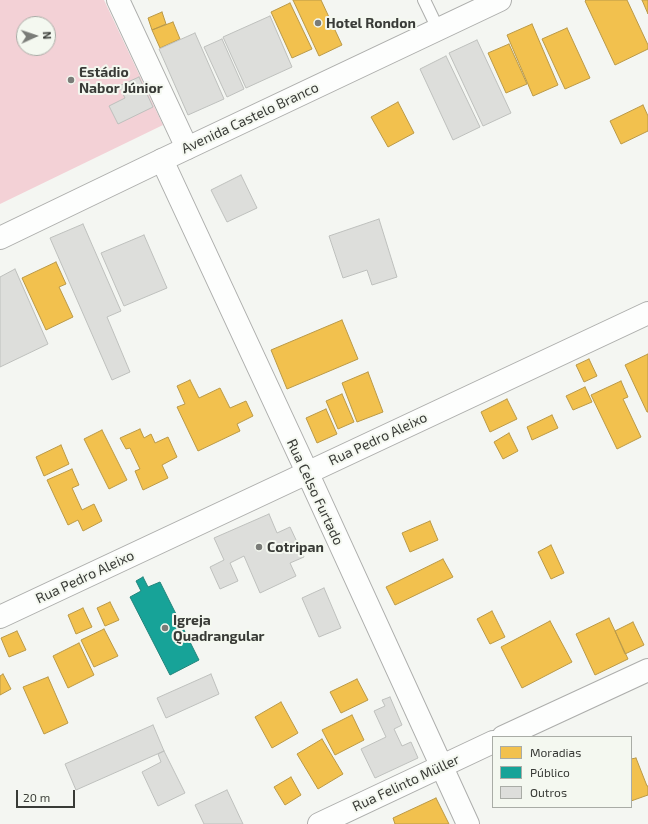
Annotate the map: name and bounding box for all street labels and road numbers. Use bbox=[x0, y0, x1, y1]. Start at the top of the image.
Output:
street label: Avenida Castelo Branco bbox=[179, 79, 321, 157]
street label: Rua Pedro Aleixo bbox=[326, 409, 430, 469]
street label: Rua Celso Furtado bbox=[283, 436, 347, 548]
street label: Rua Pedro Aleixo bbox=[33, 547, 137, 607]
street label: Rua Felinto Müller bbox=[350, 751, 462, 815]

